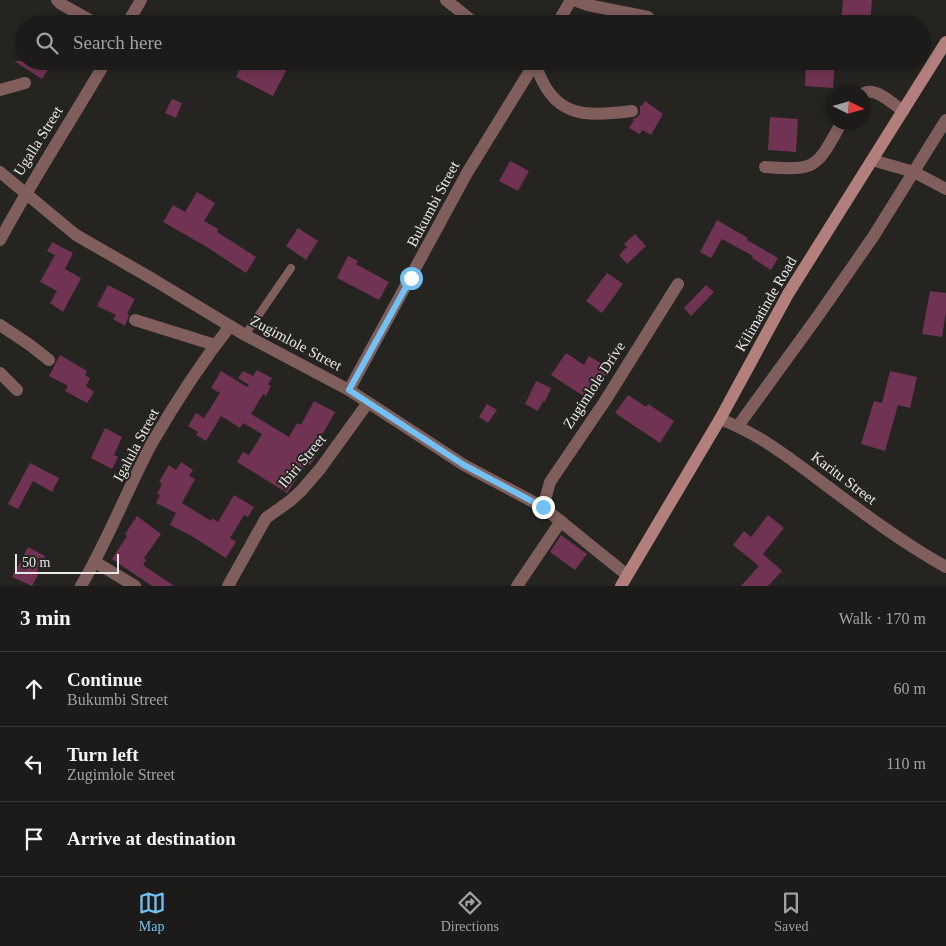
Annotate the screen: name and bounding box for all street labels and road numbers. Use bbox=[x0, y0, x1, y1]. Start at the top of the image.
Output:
street label: Ugalla Street bbox=[10, 103, 66, 179]
street label: Bukumbi Street bbox=[404, 158, 463, 250]
street label: Kilimatinde Road bbox=[732, 253, 800, 354]
street label: Zugimlole Street bbox=[248, 312, 345, 374]
street label: Zugimlole Drive bbox=[560, 338, 628, 431]
street label: Igalula Street bbox=[110, 405, 162, 484]
street label: Ibiri Street bbox=[275, 430, 329, 491]
street label: Karitu Street bbox=[808, 448, 880, 508]

